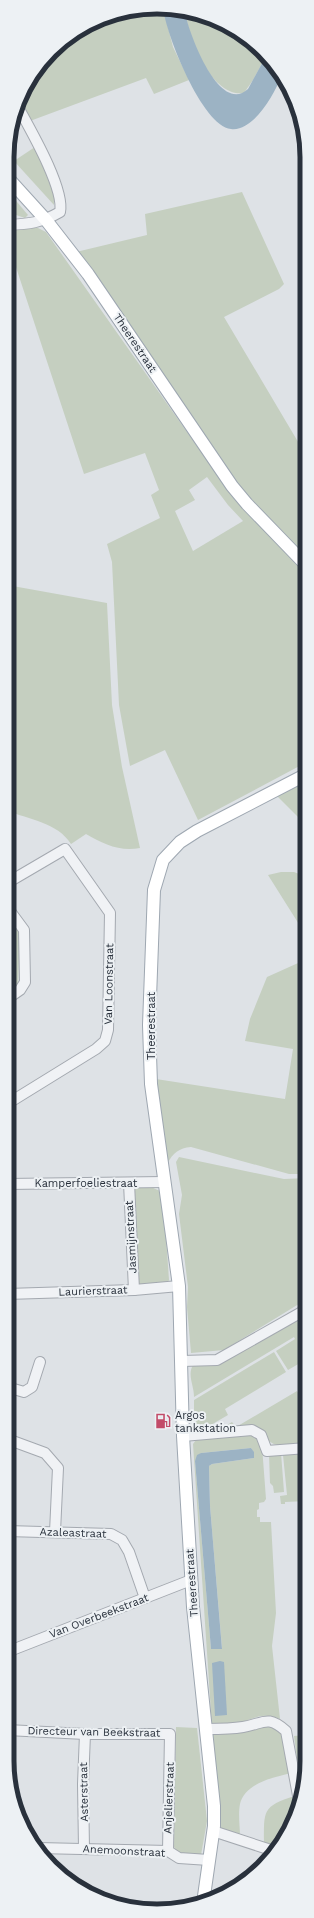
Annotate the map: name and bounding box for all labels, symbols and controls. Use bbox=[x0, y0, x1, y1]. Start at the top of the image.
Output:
street label: Theerestraat bbox=[111, 311, 160, 375]
street label: Van Loonstraat bbox=[102, 943, 116, 1025]
street label: Theerestraat bbox=[145, 992, 158, 1060]
street label: Kamperfoeliestraat bbox=[35, 1177, 138, 1190]
street label: Jasmijnstraat bbox=[123, 1200, 139, 1274]
street label: Laurierstraat bbox=[58, 1283, 128, 1299]
place label: Argos tankstation bbox=[175, 1409, 236, 1435]
fuel station icon: Argos tankstation bbox=[154, 1412, 172, 1430]
street label: Azaleastraat bbox=[39, 1525, 107, 1541]
street label: Theerestraat bbox=[183, 1548, 201, 1617]
street label: Van Overbeekstraat bbox=[48, 1591, 151, 1641]
street label: Directeur van Beekstraat bbox=[27, 1724, 161, 1740]
street label: Anjelierstraat bbox=[161, 1761, 177, 1834]
street label: Asterstraat bbox=[77, 1762, 91, 1822]
street label: Anemoonstraat bbox=[82, 1842, 166, 1860]

